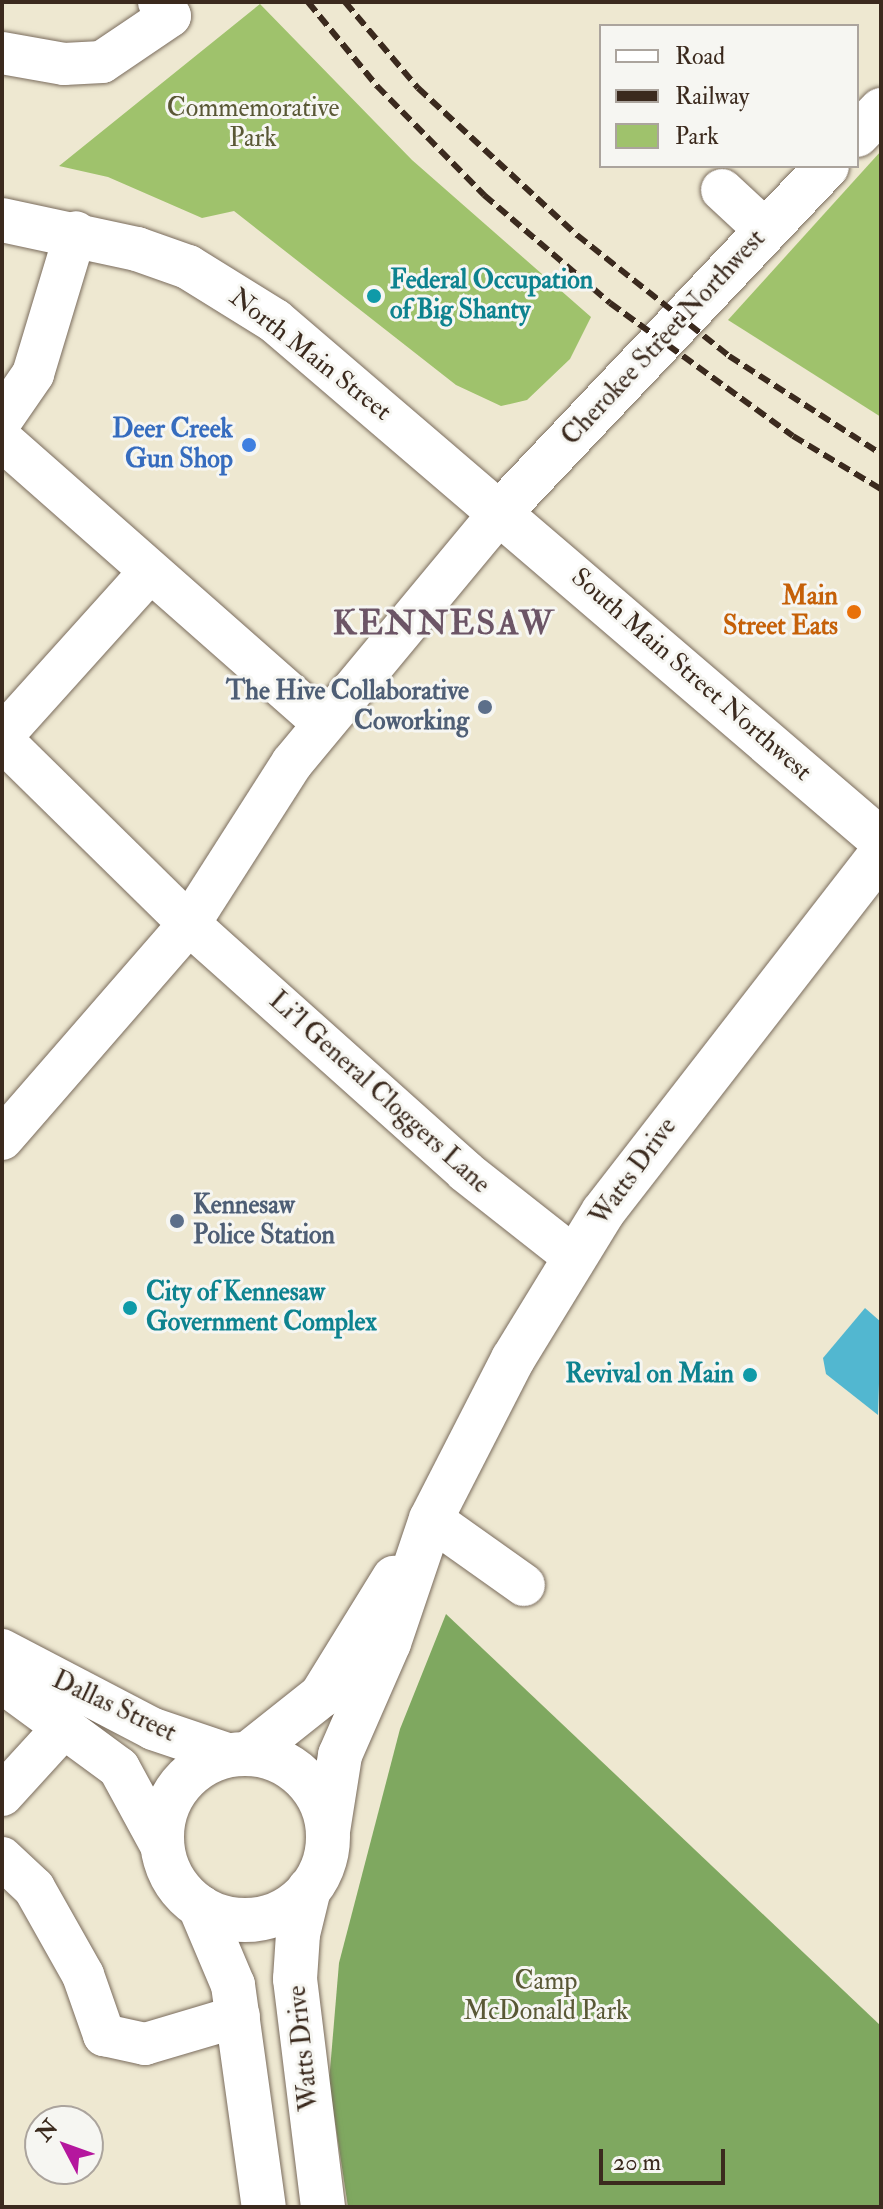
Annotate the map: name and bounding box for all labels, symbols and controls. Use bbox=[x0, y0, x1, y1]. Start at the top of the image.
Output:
legend bbox=[599, 24, 859, 168]
text: Road bbox=[675, 41, 725, 72]
text: Railway bbox=[675, 81, 749, 112]
park label: Commemorative Park bbox=[167, 93, 339, 154]
text: Park bbox=[675, 121, 719, 152]
street label: Cherokee Street Northwest bbox=[556, 224, 772, 452]
place label: Federal Occupation of Big Shanty bbox=[390, 265, 593, 326]
street label: North Main Street bbox=[223, 282, 397, 428]
marker: Federal Occupation of Big Shanty bbox=[365, 287, 383, 305]
place label: Deer Creek Gun Shop bbox=[112, 414, 233, 476]
marker: Deer Creek Gun Shop bbox=[240, 436, 258, 454]
street label: South Main Street Northwest bbox=[564, 562, 818, 788]
place label: Main Street Eats bbox=[723, 581, 838, 642]
marker: Main Street Eats bbox=[845, 603, 863, 621]
district label: KENNESAW bbox=[333, 604, 555, 644]
place label: The Hive Collaborative Coworking bbox=[226, 676, 469, 738]
marker: The Hive Collaborative Coworking bbox=[476, 698, 494, 716]
street label: Li'l General Cloggers Lane bbox=[262, 986, 496, 1200]
street label: Watts Drive bbox=[584, 1112, 684, 1232]
place label: Kennesaw Police Station bbox=[193, 1190, 335, 1252]
marker: Kennesaw Police Station bbox=[168, 1212, 186, 1230]
place label: City of Kennesaw Government Complex bbox=[146, 1277, 377, 1338]
marker: City of Kennesaw Government Complex bbox=[121, 1299, 139, 1317]
place label: Revival on Main bbox=[565, 1359, 734, 1391]
marker: Revival on Main bbox=[741, 1366, 759, 1384]
street label: Dallas Street bbox=[47, 1665, 181, 1749]
park label: Camp McDonald Park bbox=[463, 1966, 629, 2028]
street label: Watts Drive bbox=[282, 1984, 326, 2112]
north arrow bbox=[24, 2105, 104, 2185]
text: N bbox=[30, 2114, 64, 2147]
scale bar bbox=[603, 2133, 729, 2183]
text: 20 m bbox=[613, 2147, 661, 2178]

